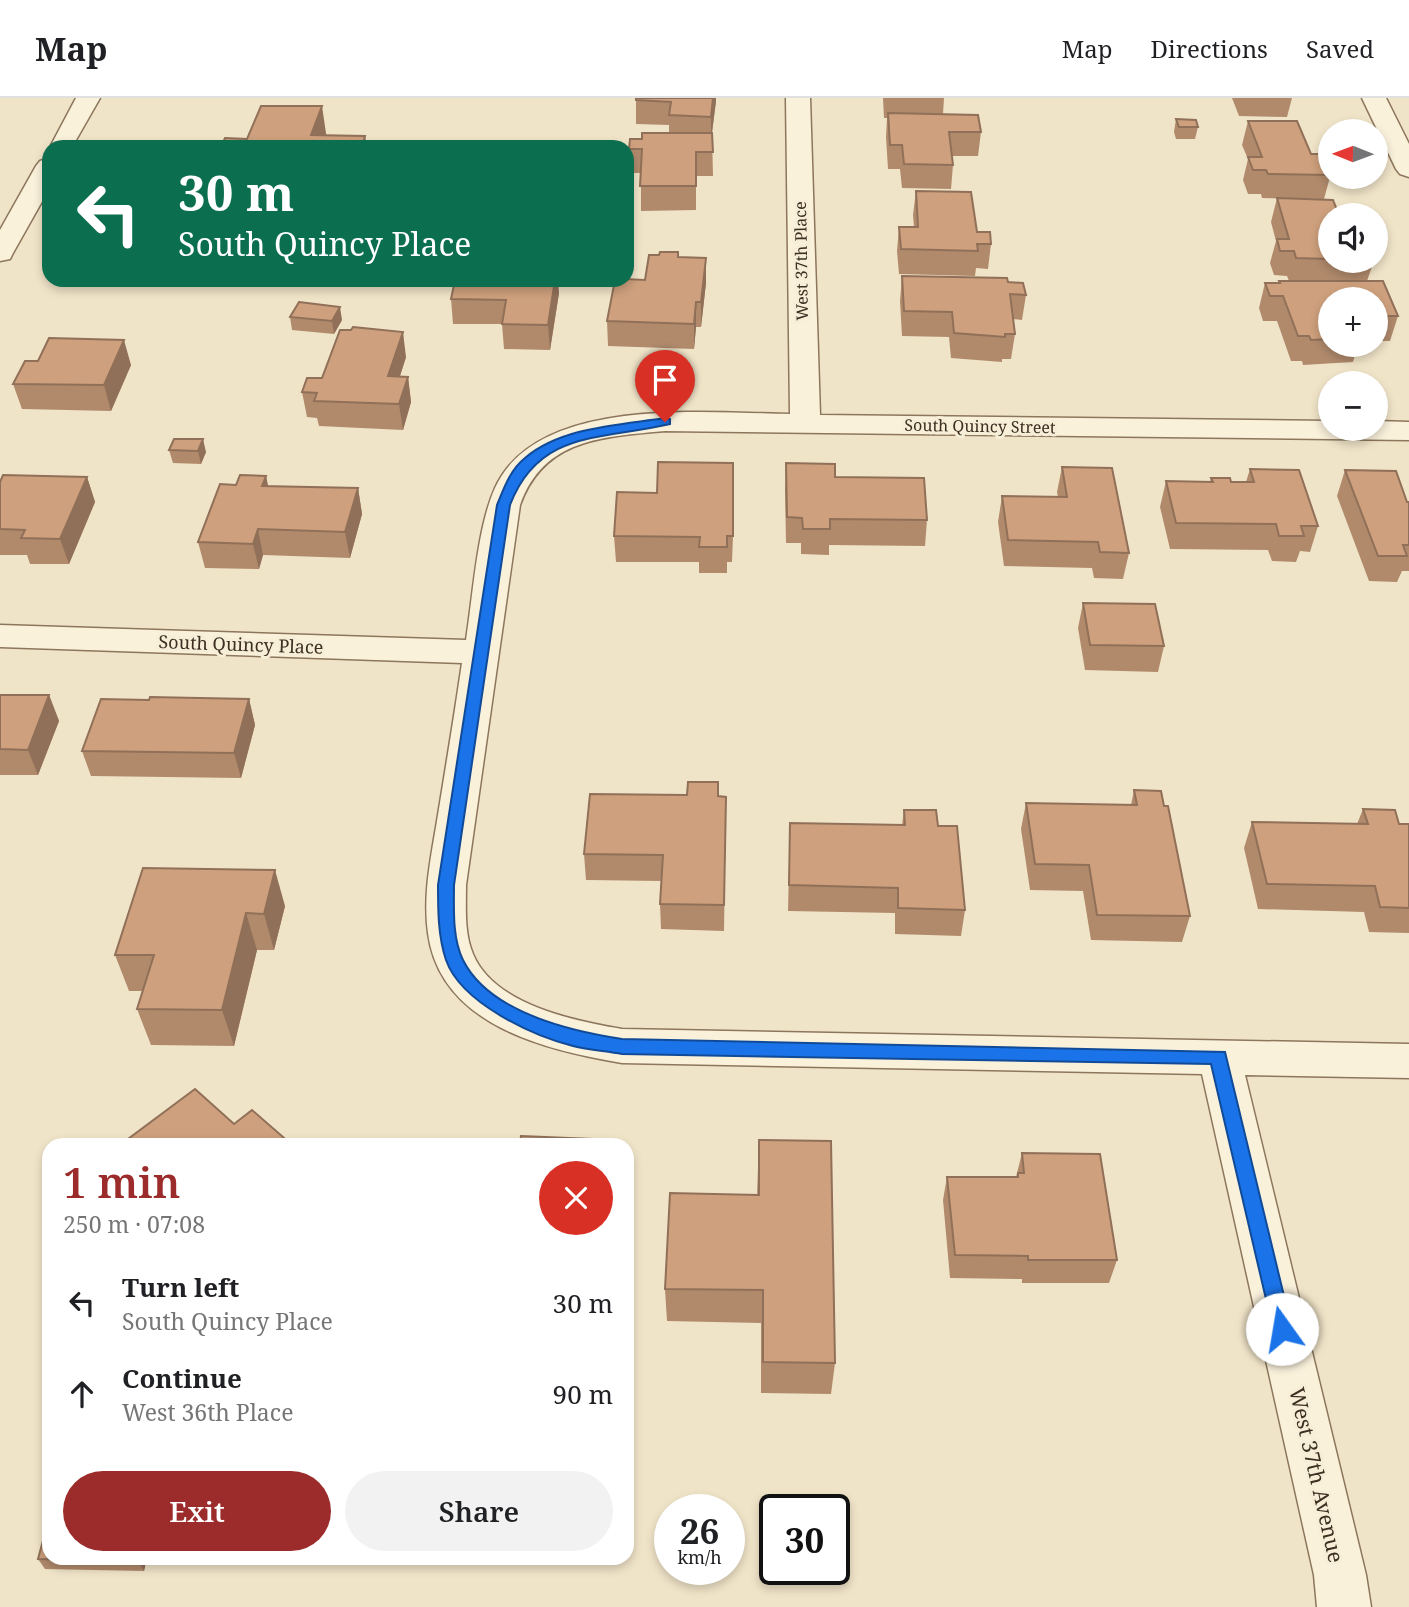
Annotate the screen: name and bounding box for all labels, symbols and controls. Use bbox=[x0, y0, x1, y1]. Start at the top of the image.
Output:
text: Map bbox=[35, 26, 108, 71]
text: Map bbox=[1062, 32, 1113, 65]
text: Directions bbox=[1151, 32, 1268, 65]
text: Saved bbox=[1306, 32, 1374, 65]
north arrow bbox=[1318, 119, 1388, 189]
map controls bbox=[1318, 119, 1388, 441]
text: 30 m bbox=[178, 159, 294, 225]
icon: left bbox=[63, 168, 154, 259]
street label: West 37th Place bbox=[789, 201, 813, 321]
button: sound bbox=[1318, 203, 1388, 273]
text: South Quincy Place bbox=[178, 222, 471, 265]
button: + bbox=[1318, 287, 1388, 357]
pin bbox=[635, 350, 695, 422]
icon: arrive bbox=[646, 361, 684, 399]
button: − bbox=[1318, 371, 1388, 441]
street label: South Quincy Street bbox=[904, 414, 1056, 438]
street label: South Quincy Place bbox=[158, 629, 324, 659]
text: 1 min bbox=[63, 1153, 180, 1210]
button: close bbox=[539, 1161, 613, 1235]
text: 250 m · 07:08 bbox=[63, 1208, 205, 1240]
text: Turn left bbox=[122, 1269, 239, 1305]
icon: left bbox=[63, 1284, 101, 1322]
text: 30 m bbox=[553, 1285, 613, 1321]
position arrow bbox=[1245, 1292, 1319, 1366]
text: South Quincy Place bbox=[122, 1305, 333, 1337]
text: Continue bbox=[122, 1360, 242, 1396]
icon: ahead bbox=[63, 1375, 101, 1413]
text: 90 m bbox=[553, 1376, 613, 1412]
street label: West 37th Avenue bbox=[1283, 1385, 1351, 1565]
text: West 36th Place bbox=[122, 1396, 293, 1428]
button: Exit bbox=[63, 1471, 331, 1551]
button: Share bbox=[345, 1471, 613, 1551]
speed limit sign: 30 bbox=[759, 1494, 850, 1585]
text: 26 bbox=[680, 1507, 719, 1554]
text: km/h bbox=[677, 1545, 722, 1569]

